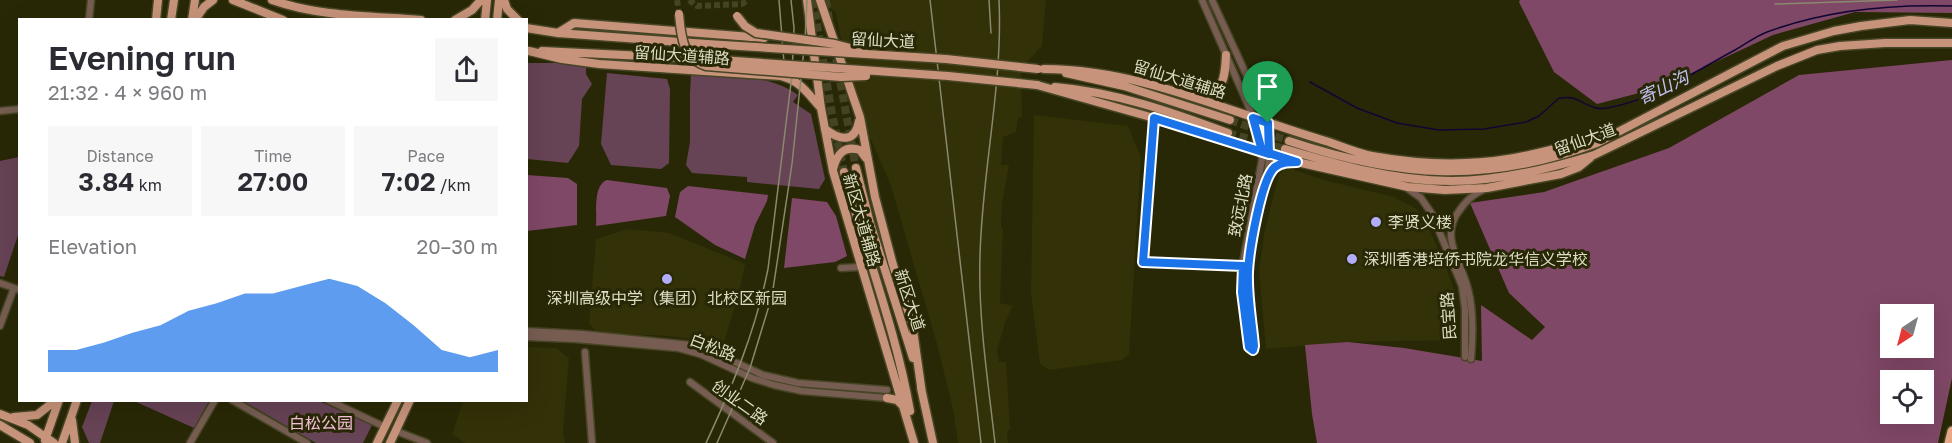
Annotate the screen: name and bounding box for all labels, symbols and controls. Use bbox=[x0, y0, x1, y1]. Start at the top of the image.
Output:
street label: 留仙大道 bbox=[851, 28, 915, 52]
text: Evening run bbox=[48, 38, 236, 77]
button: share bbox=[435, 38, 498, 101]
street label: 留仙大道辅路 bbox=[633, 42, 731, 68]
street label: 留仙大道辅路 bbox=[1131, 55, 1229, 103]
pin bbox=[1242, 61, 1293, 123]
water label: 寄山沟 bbox=[1634, 64, 1694, 109]
icon: arrive bbox=[1251, 70, 1284, 103]
text: 21:32 · 4 × 960 m bbox=[48, 80, 207, 104]
street label: 留仙大道 bbox=[1552, 119, 1618, 159]
text: Distance bbox=[86, 146, 154, 166]
text: Time bbox=[254, 146, 292, 166]
text: Pace bbox=[407, 146, 445, 166]
text: 3.84 bbox=[78, 166, 135, 197]
text: 27:00 bbox=[238, 166, 308, 197]
text: 7:02 bbox=[381, 166, 436, 197]
street label: 新区大道辅路 bbox=[839, 171, 885, 269]
street label: 致远北路 bbox=[1224, 172, 1256, 238]
text: km bbox=[135, 175, 162, 195]
text: /km bbox=[436, 175, 471, 195]
place label: 李贤义楼 bbox=[1388, 212, 1452, 232]
marker: 李贤义楼 bbox=[1369, 215, 1383, 229]
text: Elevation bbox=[48, 234, 137, 258]
text: 20–30 m bbox=[417, 234, 498, 258]
place label: 深圳香港培侨书院龙华信义学校 bbox=[1364, 249, 1588, 269]
marker: 深圳香港培侨书院龙华信义学校 bbox=[1345, 252, 1359, 266]
street label: 新区大道 bbox=[891, 266, 929, 334]
marker: 深圳高级中学（集团）北校区新园 bbox=[660, 272, 674, 286]
place label: 深圳高级中学（集团）北校区新园 bbox=[547, 288, 787, 308]
street label: 民宝路 bbox=[1436, 291, 1460, 341]
north arrow bbox=[1880, 304, 1934, 358]
map controls bbox=[1880, 304, 1934, 424]
street label: 白松路 bbox=[687, 329, 739, 365]
button: locate bbox=[1880, 370, 1934, 424]
street label: 创业二路 bbox=[708, 375, 772, 429]
park label: 白松公园 bbox=[289, 413, 353, 433]

